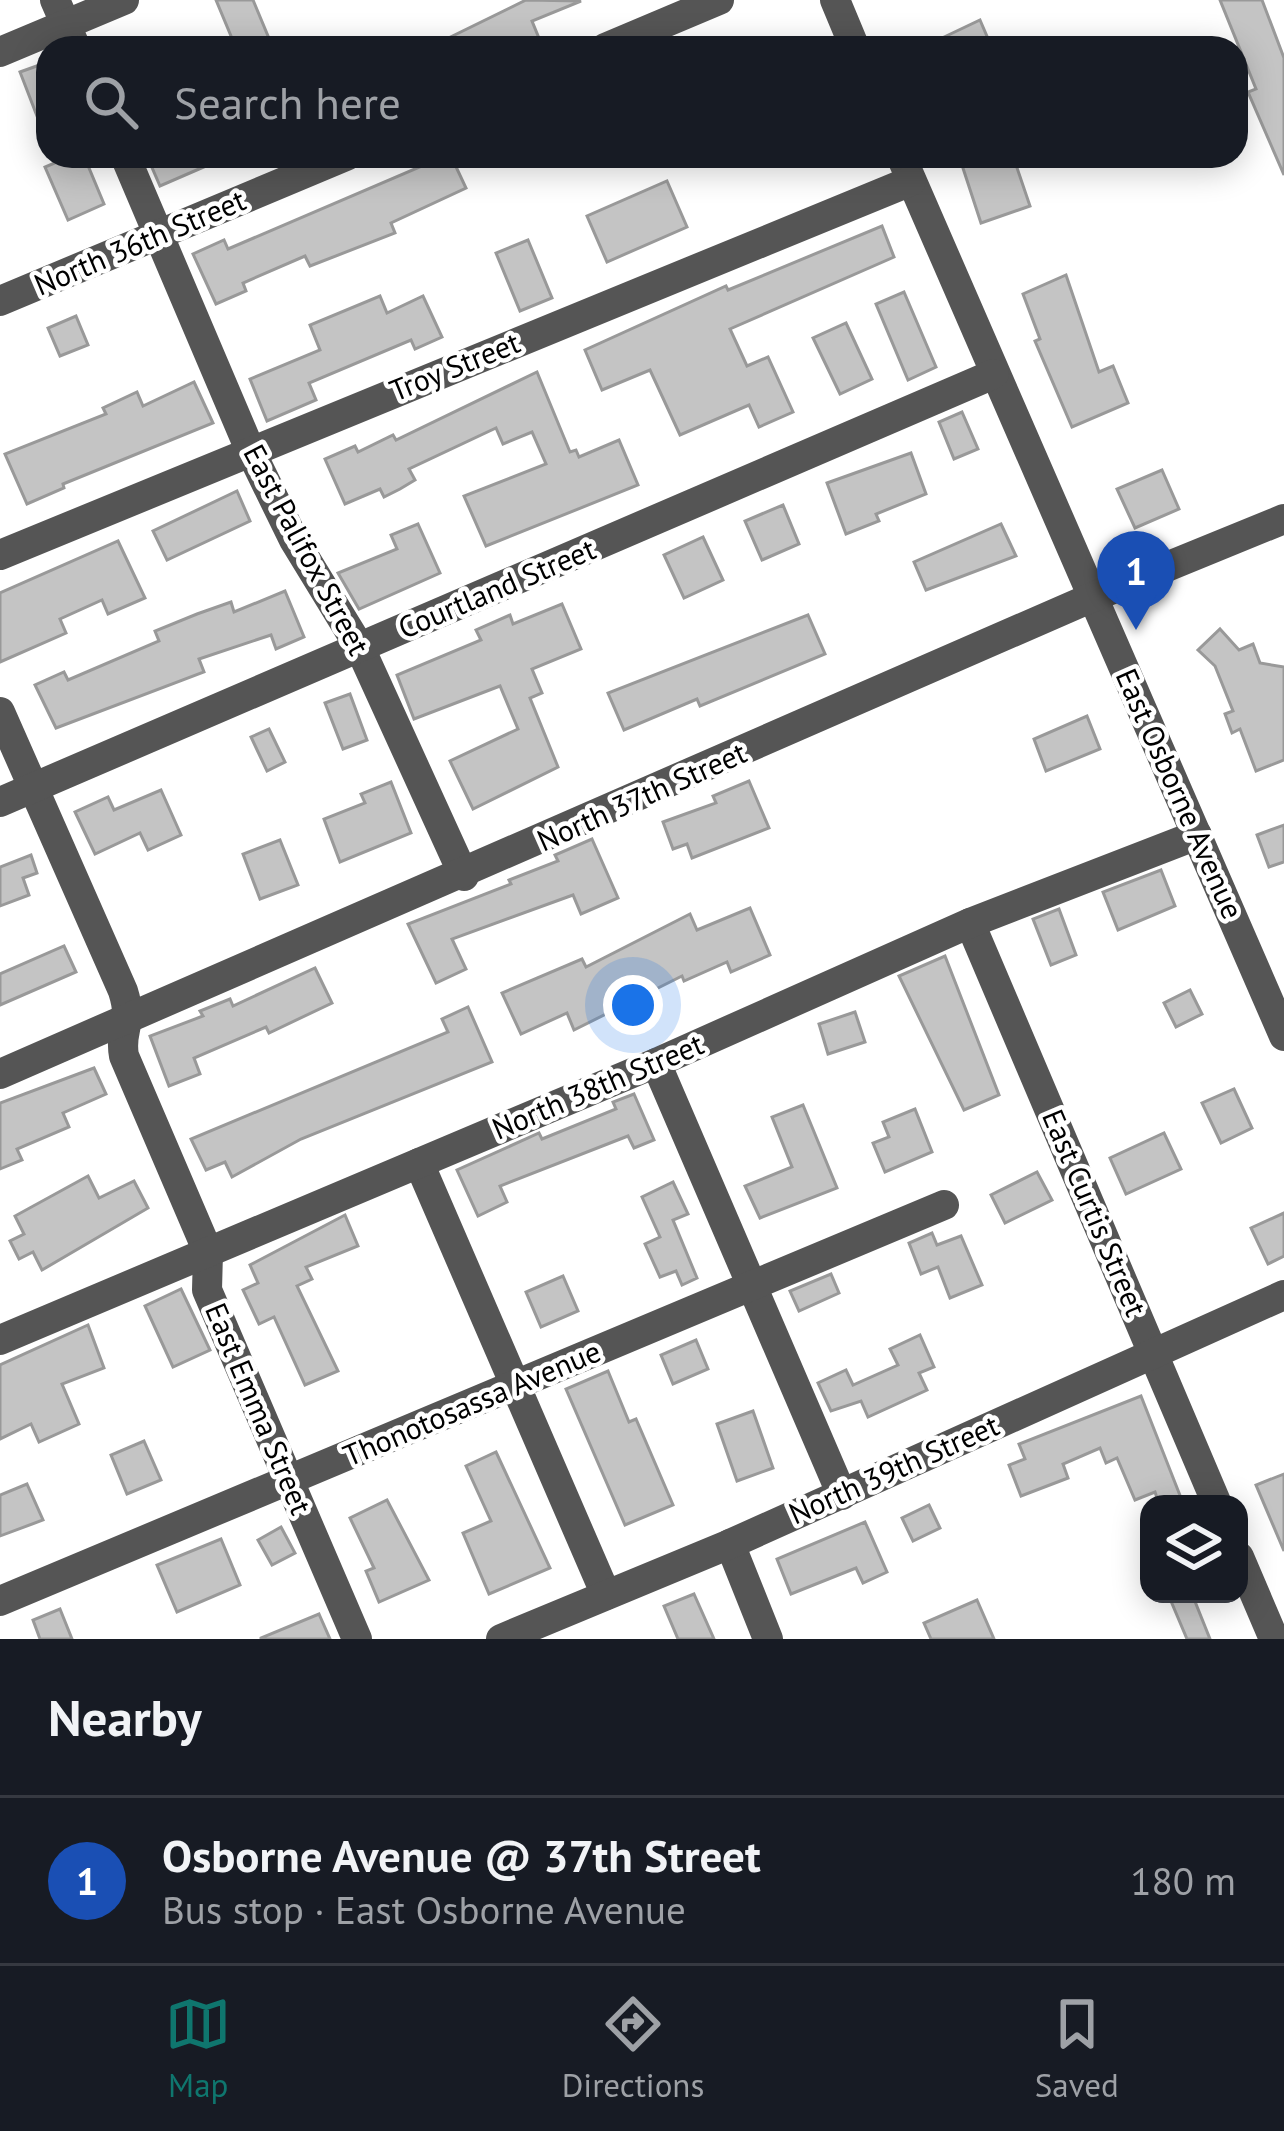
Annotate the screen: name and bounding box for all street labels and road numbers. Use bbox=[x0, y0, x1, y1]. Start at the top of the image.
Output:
street label: North 36th Street bbox=[28, 180, 251, 304]
street label: Troy Street bbox=[384, 322, 525, 409]
street label: East Palifox Street bbox=[235, 437, 379, 661]
street label: Courtland Street bbox=[392, 529, 601, 647]
street label: East Osborne Avenue bbox=[1108, 662, 1253, 925]
street label: North 37th Street bbox=[531, 732, 752, 859]
street label: North 38th Street bbox=[486, 1024, 709, 1148]
street label: East Curtis Street bbox=[1034, 1103, 1157, 1322]
street label: East Emma Street bbox=[197, 1297, 322, 1520]
street label: Thonotosassa Avenue bbox=[337, 1331, 606, 1474]
street label: North 39th Street bbox=[782, 1405, 1004, 1532]

